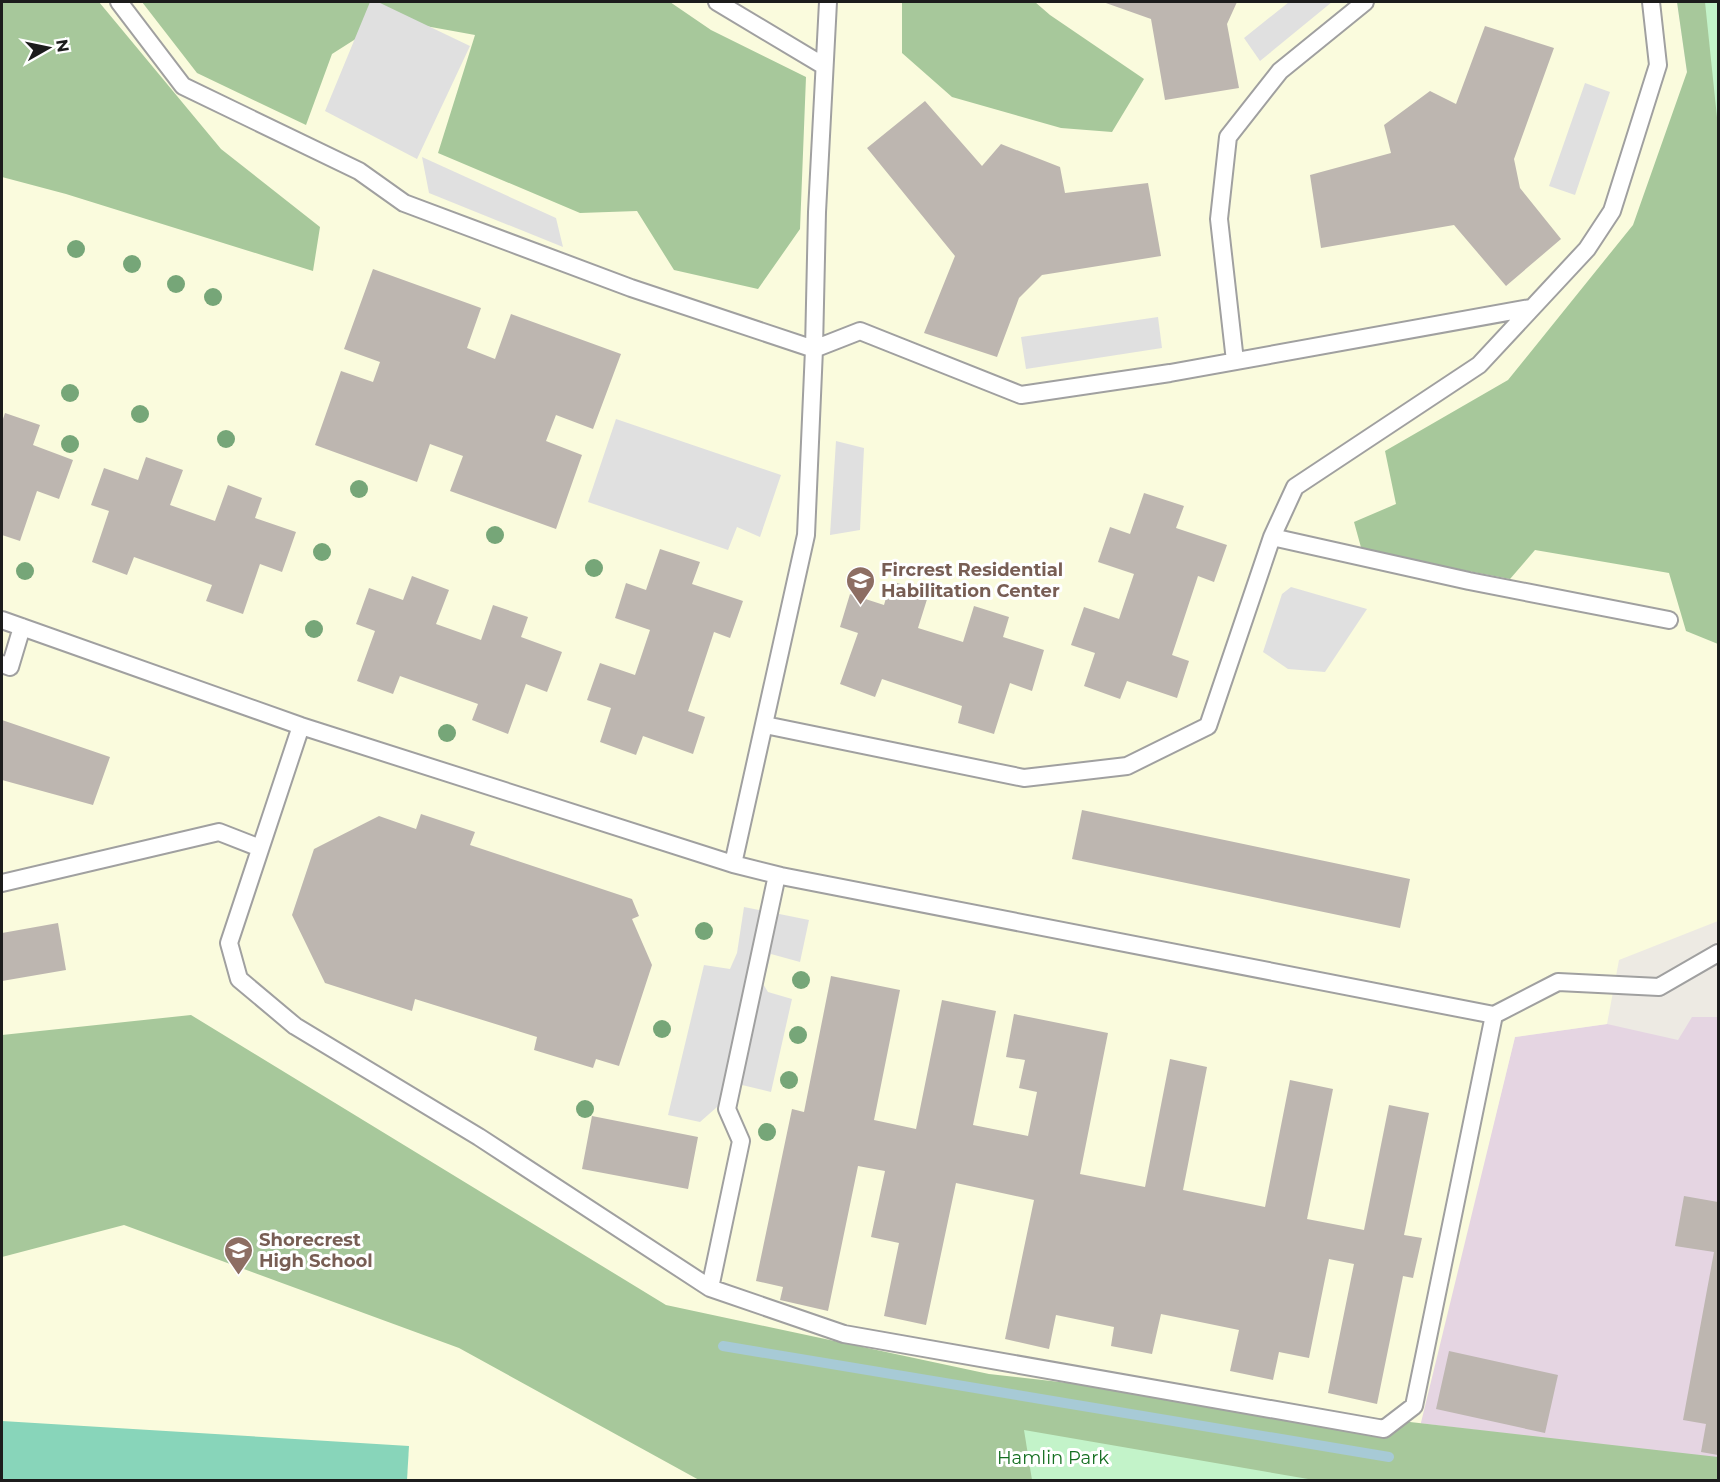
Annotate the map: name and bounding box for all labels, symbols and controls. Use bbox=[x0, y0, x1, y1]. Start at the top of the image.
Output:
north arrow bbox=[18, 18, 78, 78]
text: N bbox=[52, 38, 73, 54]
place label: Fircrest Residential Habilitation Center bbox=[881, 559, 1063, 602]
school or university icon: Fircrest Residential Habilitation Center bbox=[844, 564, 876, 606]
place label: Shorecrest High School bbox=[259, 1229, 373, 1272]
school or university icon: Shorecrest High School bbox=[222, 1234, 254, 1276]
park label: Hamlin Park bbox=[997, 1447, 1109, 1469]

